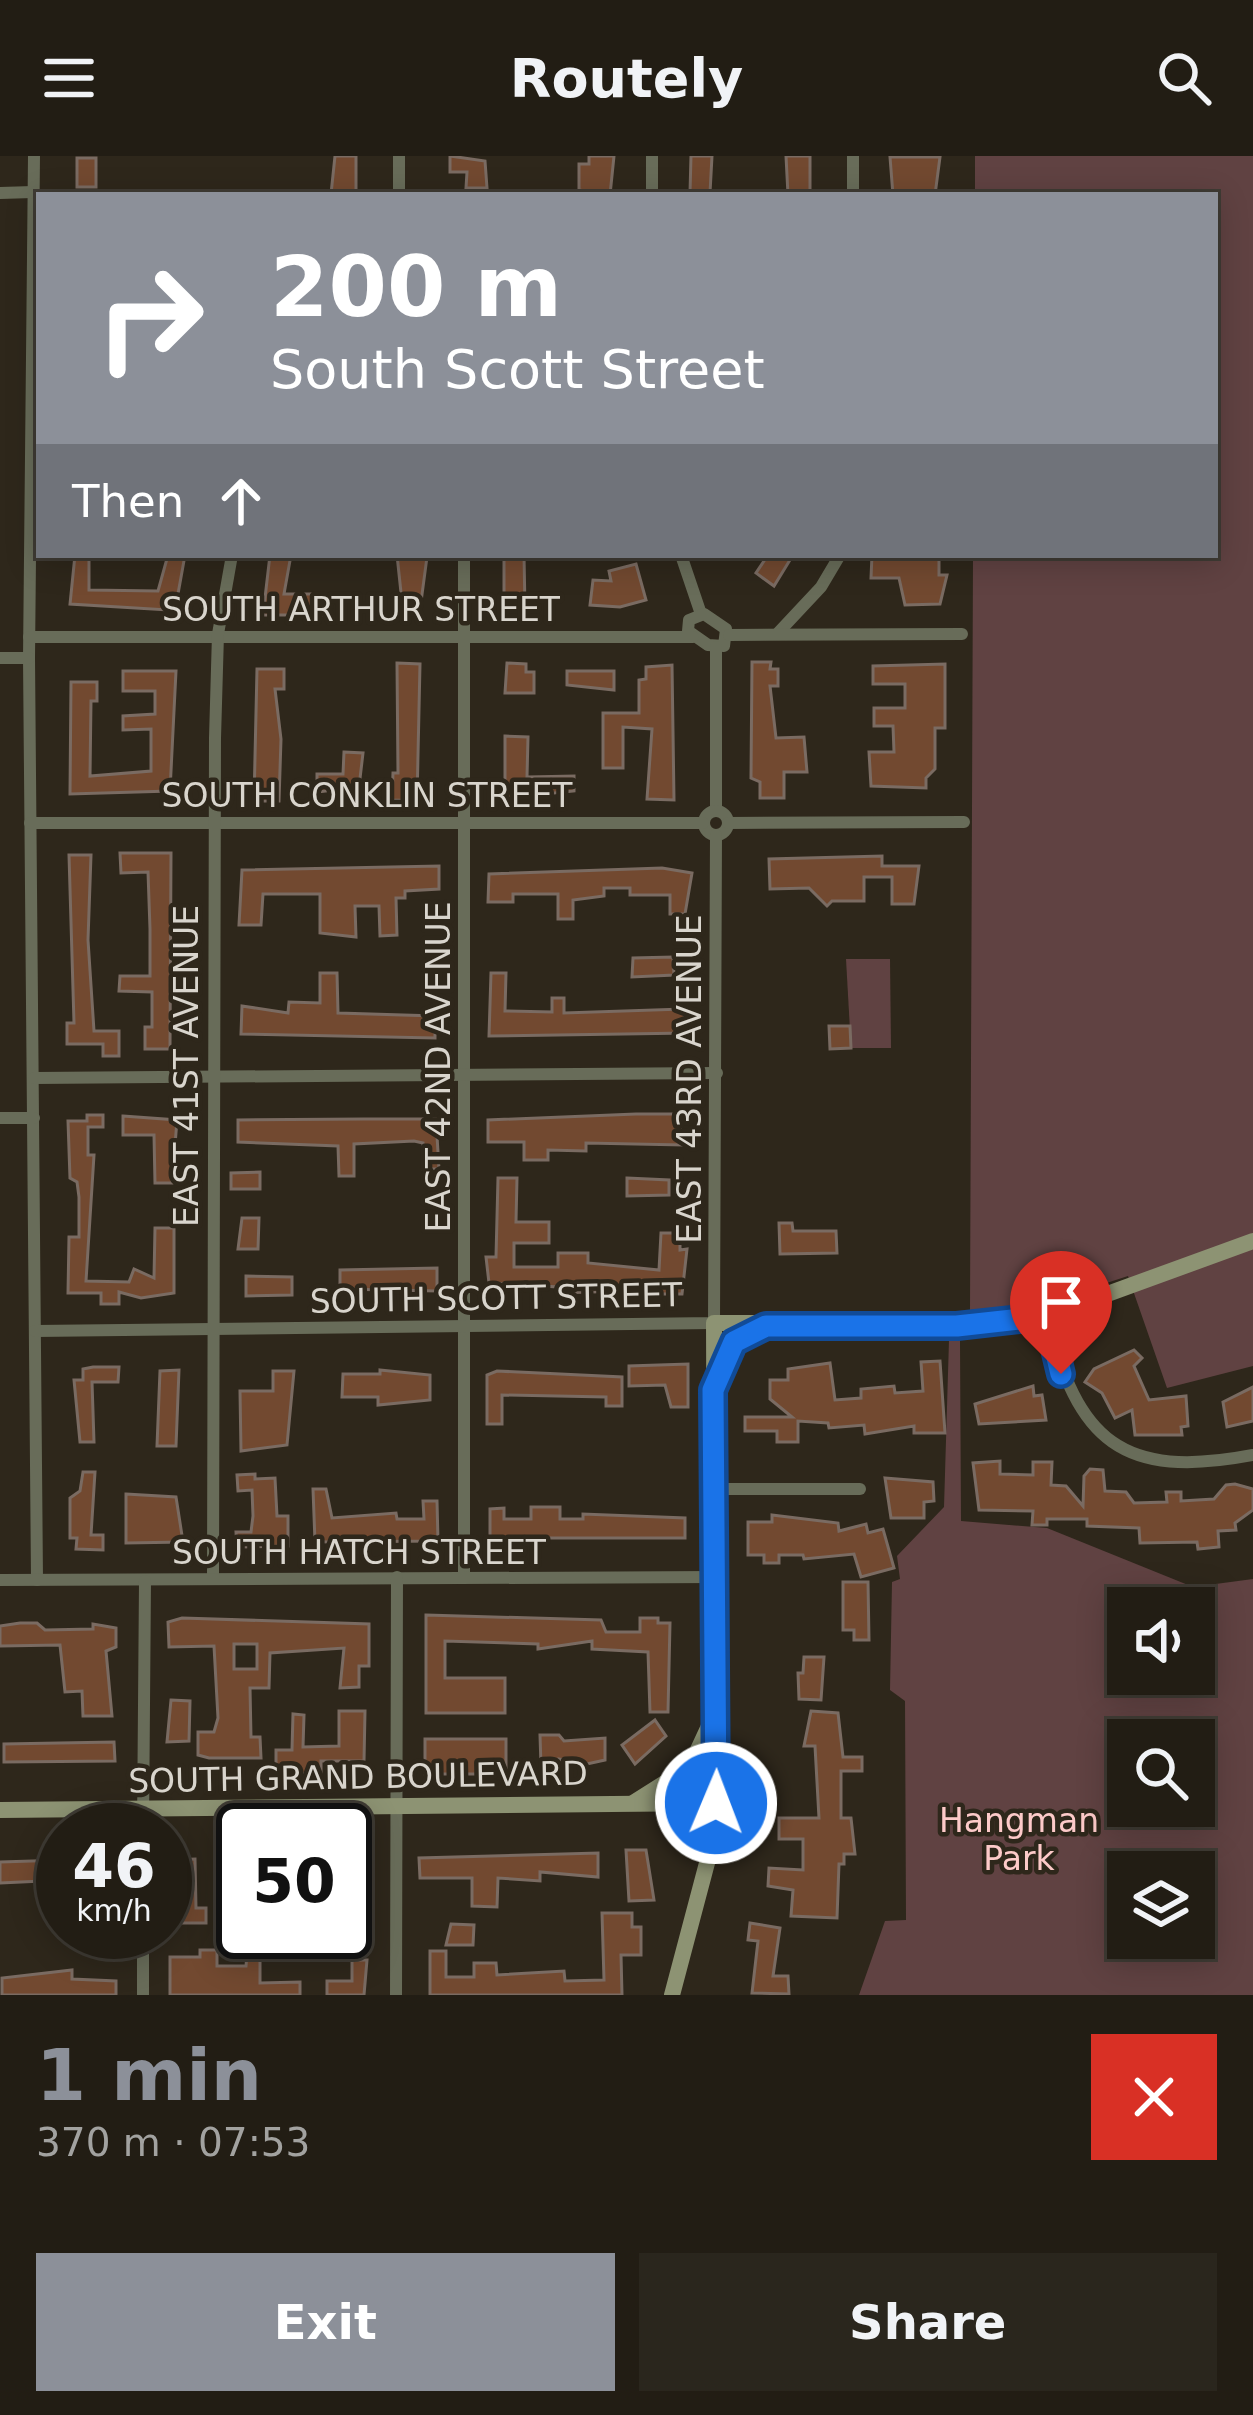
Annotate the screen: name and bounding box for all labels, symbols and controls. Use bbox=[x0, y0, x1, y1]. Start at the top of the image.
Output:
icon: menu bbox=[36, 45, 102, 111]
icon: search bbox=[1151, 45, 1217, 111]
text: Routely bbox=[510, 47, 743, 110]
text: 200 m bbox=[270, 238, 562, 336]
icon: right bbox=[72, 240, 228, 396]
text: South Scott Street bbox=[270, 338, 765, 401]
icon: ahead bbox=[208, 468, 274, 534]
text: Then bbox=[72, 475, 184, 528]
street label: SOUTH ARTHUR STREET bbox=[162, 590, 561, 629]
street label: SOUTH CONKLIN STREET bbox=[161, 776, 573, 815]
street label: EAST 42ND AVENUE bbox=[419, 901, 458, 1233]
street label: EAST 41ST AVENUE bbox=[167, 905, 206, 1227]
street label: EAST 43RD AVENUE bbox=[670, 914, 709, 1244]
pin bbox=[1010, 1251, 1112, 1374]
icon: arrive bbox=[1028, 1269, 1094, 1335]
street label: SOUTH SCOTT STREET bbox=[309, 1275, 683, 1321]
street label: SOUTH HATCH STREET bbox=[172, 1533, 547, 1572]
map controls bbox=[1107, 1587, 1215, 1959]
button: sound bbox=[1107, 1587, 1215, 1695]
button: search bbox=[1107, 1719, 1215, 1827]
position arrow bbox=[653, 1740, 779, 1866]
street label: SOUTH GRAND BOULEVARD bbox=[128, 1753, 588, 1801]
park label: Hangman Park bbox=[939, 1801, 1099, 1878]
speed limit sign: 50 bbox=[216, 1803, 372, 1959]
text: 46 bbox=[72, 1831, 156, 1901]
button: layers bbox=[1107, 1851, 1215, 1959]
text: km/h bbox=[76, 1893, 152, 1928]
text: 1 min bbox=[36, 2033, 262, 2117]
button: close bbox=[1091, 2034, 1217, 2160]
text: 370 m · 07:53 bbox=[36, 2120, 310, 2165]
button: Exit bbox=[36, 2253, 615, 2391]
button: Share bbox=[639, 2253, 1217, 2391]

